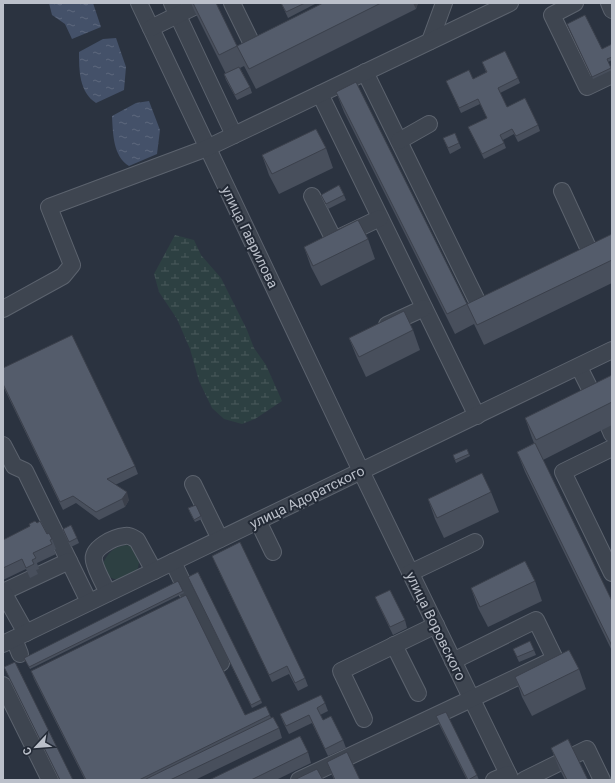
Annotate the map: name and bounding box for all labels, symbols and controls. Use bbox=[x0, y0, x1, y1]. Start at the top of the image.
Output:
street label: улица Гаврилова bbox=[218, 183, 282, 291]
street label: улица Адоратского bbox=[247, 462, 367, 532]
street label: улица Воровского bbox=[403, 569, 469, 683]
north arrow bbox=[16, 727, 56, 767]
text: С bbox=[20, 745, 35, 757]

